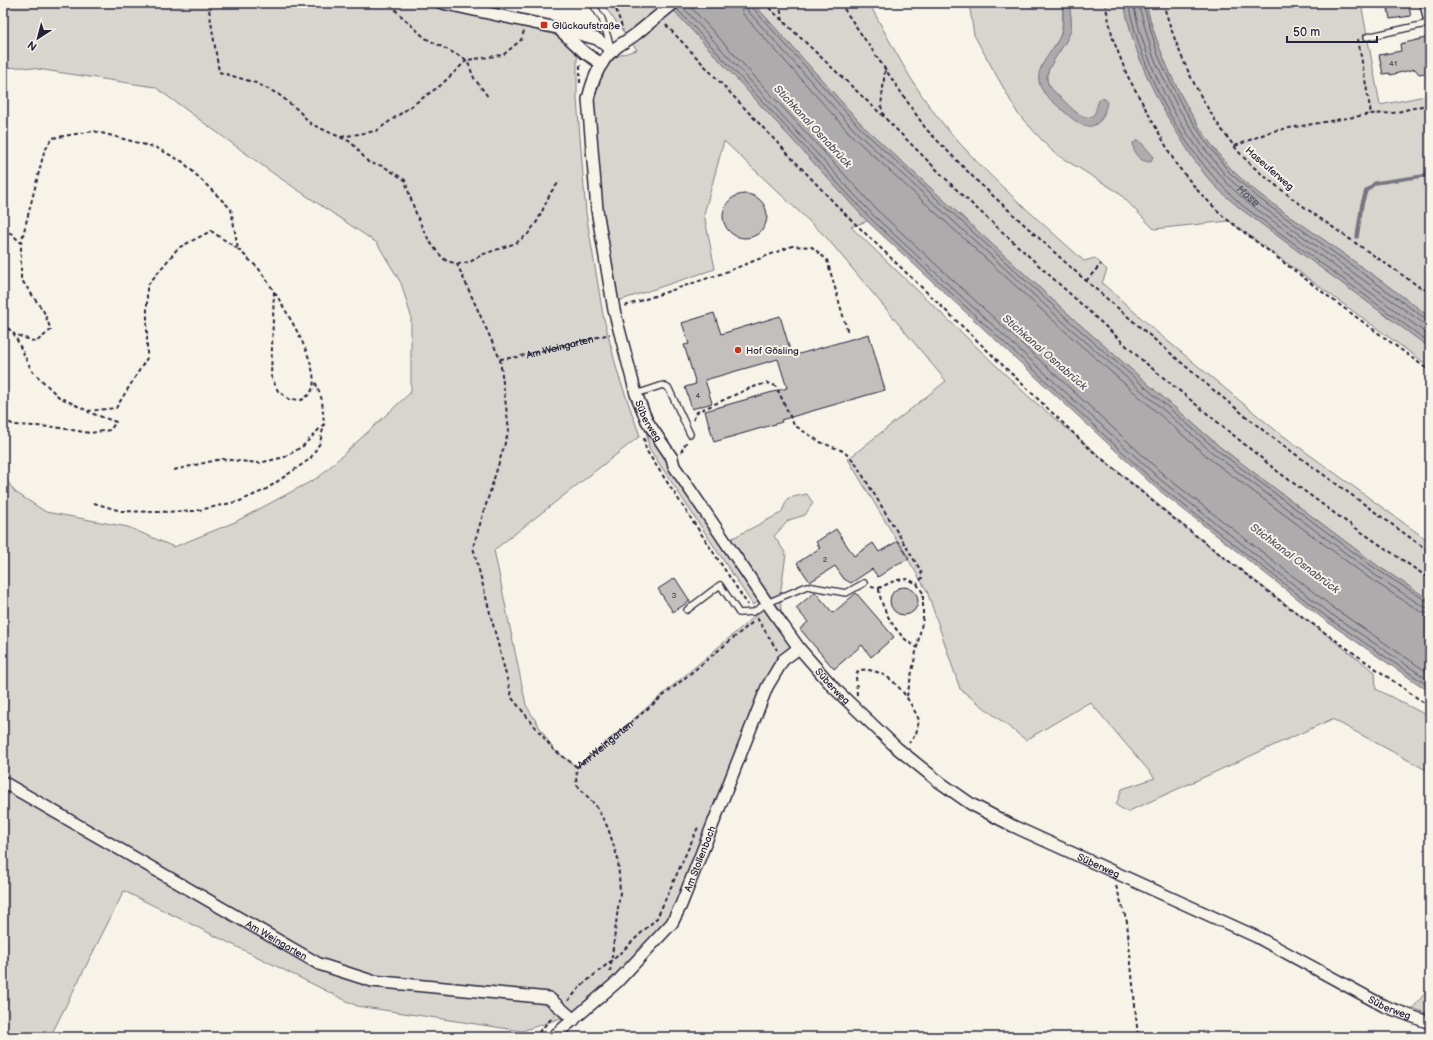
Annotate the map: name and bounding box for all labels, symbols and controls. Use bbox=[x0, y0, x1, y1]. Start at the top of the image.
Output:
north arrow bbox=[18, 18, 58, 58]
scale bar bbox=[1287, 18, 1377, 44]
marker: Glückaufstraße bbox=[539, 20, 549, 30]
place label: Glückaufstraße bbox=[552, 20, 620, 32]
text: 50 m bbox=[1293, 25, 1320, 40]
text: N bbox=[25, 38, 40, 53]
house number: 41 bbox=[1389, 59, 1397, 68]
water label: Stichkanal Osnabrück bbox=[771, 82, 855, 171]
street label: Haseuferweg bbox=[1243, 145, 1296, 193]
water label: Hase bbox=[1234, 183, 1263, 210]
water label: Stichkanal Osnabrück bbox=[1000, 312, 1090, 393]
street label: Am Weingarten bbox=[525, 333, 595, 362]
marker: Hof Gösling bbox=[733, 345, 743, 355]
place label: Hof Gösling bbox=[746, 345, 799, 357]
house number: 4 bbox=[696, 391, 701, 400]
street label: Süberweg bbox=[632, 399, 664, 444]
water label: Stichkanal Osnabrück bbox=[1248, 521, 1342, 596]
house number: 2 bbox=[823, 555, 828, 564]
house number: 3 bbox=[672, 591, 677, 600]
street label: Süberweg bbox=[812, 666, 852, 707]
street label: Am Weingarten bbox=[575, 718, 636, 771]
street label: Am Stollenbach bbox=[682, 824, 719, 894]
street label: Süberweg bbox=[1075, 851, 1122, 881]
street label: Am Weingarten bbox=[244, 918, 309, 963]
street label: Süberweg bbox=[1366, 994, 1412, 1022]

